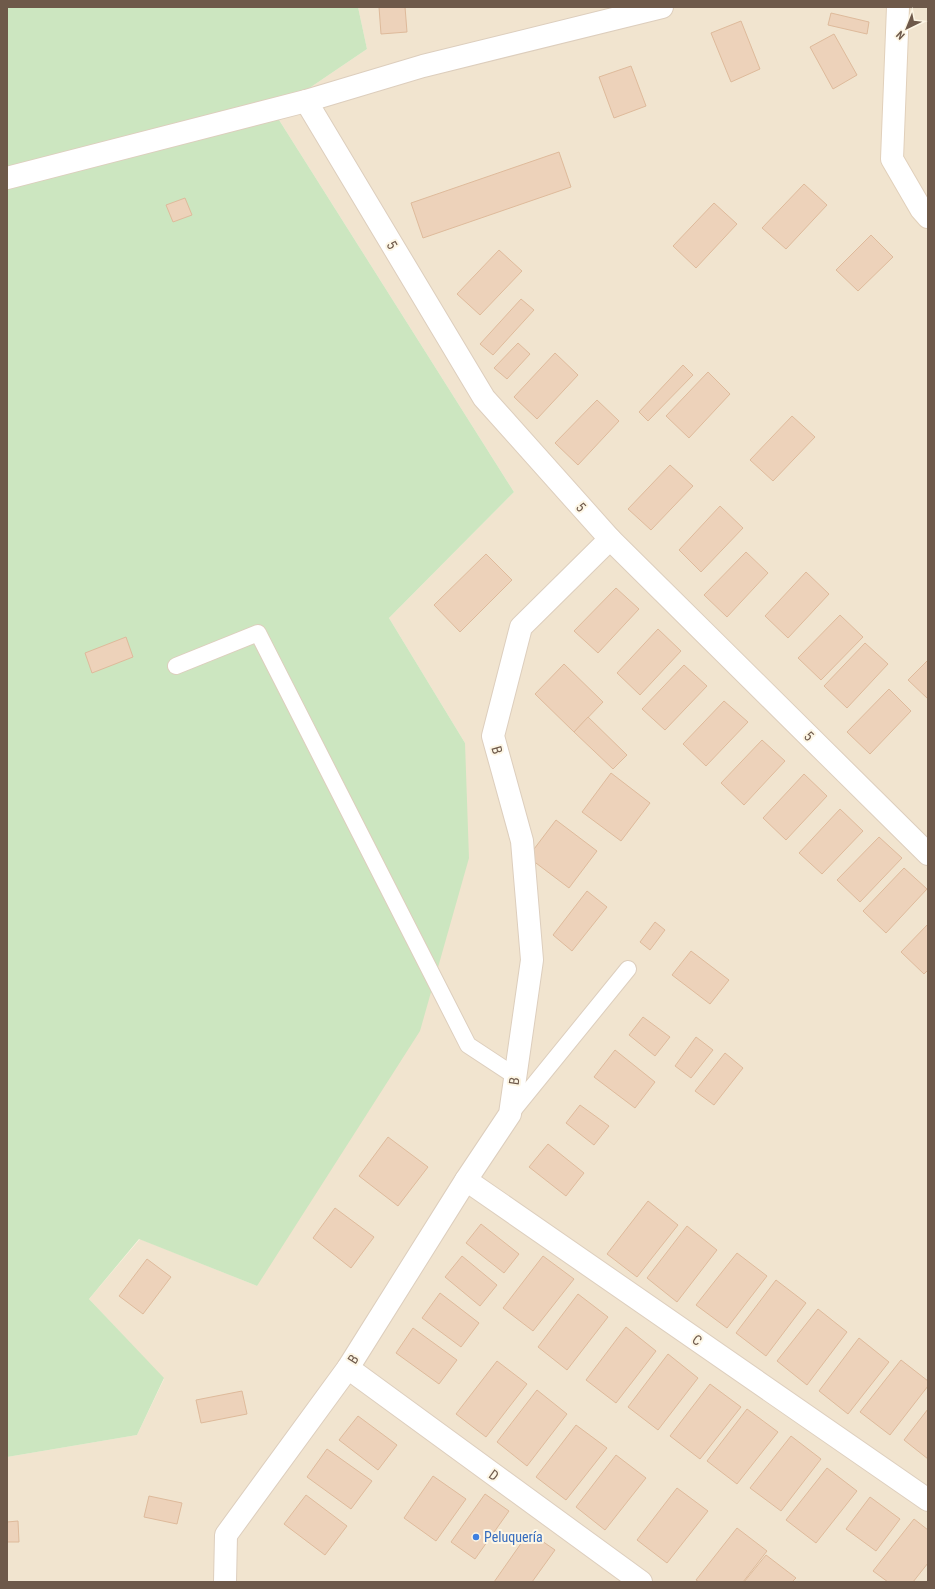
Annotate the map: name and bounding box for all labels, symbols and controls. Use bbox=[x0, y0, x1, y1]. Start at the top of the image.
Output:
north arrow bbox=[887, 8, 927, 48]
text: N bbox=[893, 28, 907, 42]
street label: 5 bbox=[383, 238, 401, 252]
street label: 5 bbox=[573, 499, 589, 515]
street label: 5 bbox=[801, 728, 817, 744]
street label: B bbox=[488, 744, 506, 756]
street label: B bbox=[506, 1076, 522, 1086]
street label: C bbox=[689, 1331, 705, 1349]
street label: B bbox=[344, 1352, 362, 1366]
street label: D bbox=[486, 1466, 502, 1484]
place label: Peluquería bbox=[484, 1529, 543, 1545]
marker: Peluquería bbox=[471, 1532, 481, 1542]

